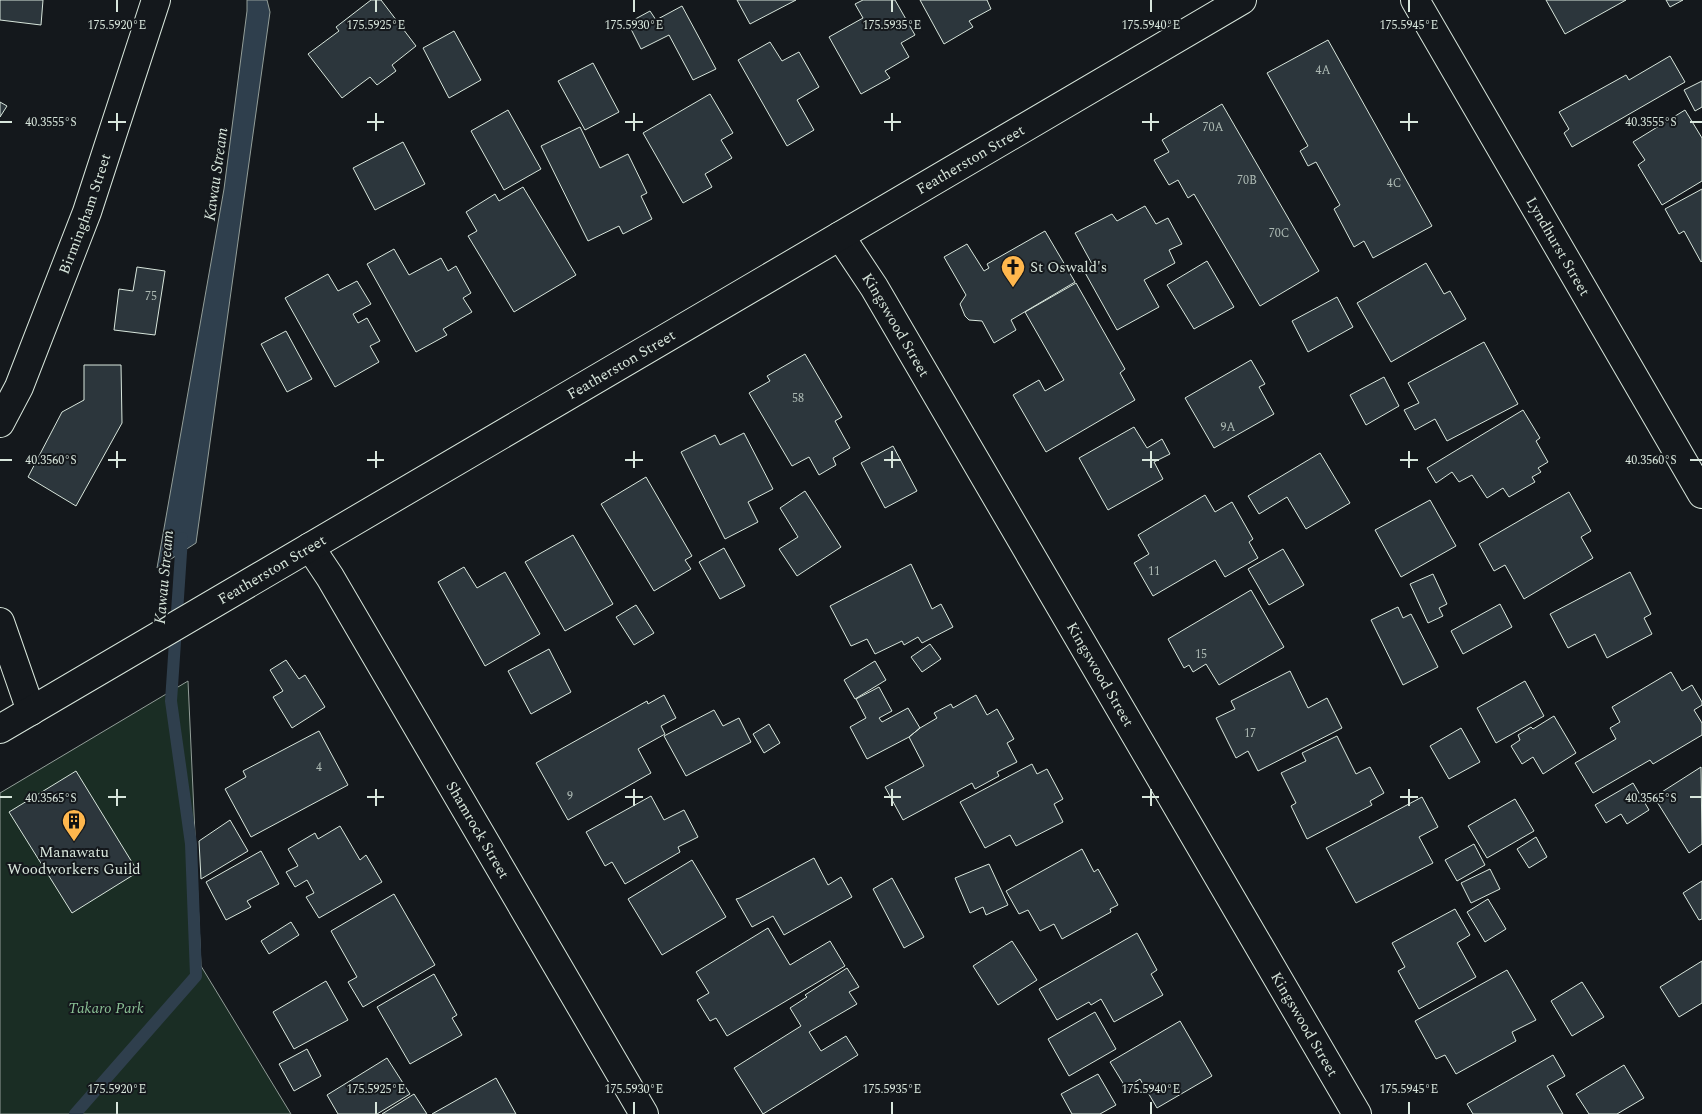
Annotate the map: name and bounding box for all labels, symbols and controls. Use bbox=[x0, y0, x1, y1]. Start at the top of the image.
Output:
text: 175.5920°E bbox=[88, 16, 146, 35]
text: 175.5925°E bbox=[347, 16, 405, 35]
text: 175.5930°E bbox=[605, 16, 663, 35]
text: 175.5935°E bbox=[863, 16, 921, 35]
text: 175.5940°E bbox=[1122, 16, 1180, 35]
text: 175.5945°E bbox=[1380, 16, 1438, 35]
house number: 4A bbox=[1315, 61, 1331, 80]
text: 40.3555°S bbox=[25, 113, 77, 132]
text: 40.3555°S bbox=[1625, 113, 1677, 132]
house number: 70A bbox=[1202, 118, 1224, 137]
street label: Featherston Street bbox=[912, 119, 1029, 201]
water label: Kawau Stream bbox=[198, 125, 235, 222]
street label: Birmingham Street bbox=[53, 151, 117, 278]
house number: 70B bbox=[1237, 171, 1257, 190]
house number: 4C bbox=[1387, 174, 1401, 193]
street label: Lyndhurst Street bbox=[1520, 193, 1596, 301]
house number: 70C bbox=[1269, 224, 1289, 243]
church icon: St Oswald's bbox=[1000, 254, 1026, 288]
place label: St Oswald's bbox=[1030, 256, 1107, 279]
street label: Kingswood Street bbox=[856, 268, 935, 382]
house number: 75 bbox=[145, 287, 157, 306]
street label: Featherston Street bbox=[563, 324, 680, 406]
house number: 58 bbox=[792, 389, 804, 408]
house number: 9A bbox=[1220, 418, 1236, 437]
text: 40.3560°S bbox=[25, 451, 77, 470]
text: 40.3560°S bbox=[1625, 451, 1677, 470]
water label: Kawau Stream bbox=[148, 528, 180, 625]
street label: Featherston Street bbox=[213, 529, 331, 611]
house number: 11 bbox=[1148, 562, 1160, 581]
street label: Kingswood Street bbox=[1060, 618, 1139, 731]
house number: 15 bbox=[1195, 645, 1207, 664]
house number: 17 bbox=[1244, 724, 1256, 743]
house number: 4 bbox=[316, 758, 322, 777]
street label: Shamrock Street bbox=[440, 777, 515, 883]
house number: 9 bbox=[567, 787, 573, 806]
text: 40.3565°S bbox=[25, 789, 77, 808]
text: 40.3565°S bbox=[1625, 789, 1677, 808]
building icon: Manawatu Woodworkers Guild bbox=[61, 808, 87, 842]
place label: Manawatu Woodworkers Guild bbox=[7, 841, 141, 881]
street label: Kingswood Street bbox=[1264, 968, 1344, 1081]
park label: Takaro Park bbox=[68, 997, 144, 1020]
text: 175.5920°E bbox=[88, 1080, 146, 1099]
text: 175.5925°E bbox=[347, 1080, 405, 1099]
text: 175.5930°E bbox=[605, 1080, 663, 1099]
text: 175.5935°E bbox=[863, 1080, 921, 1099]
text: 175.5940°E bbox=[1122, 1080, 1180, 1099]
text: 175.5945°E bbox=[1380, 1080, 1438, 1099]

